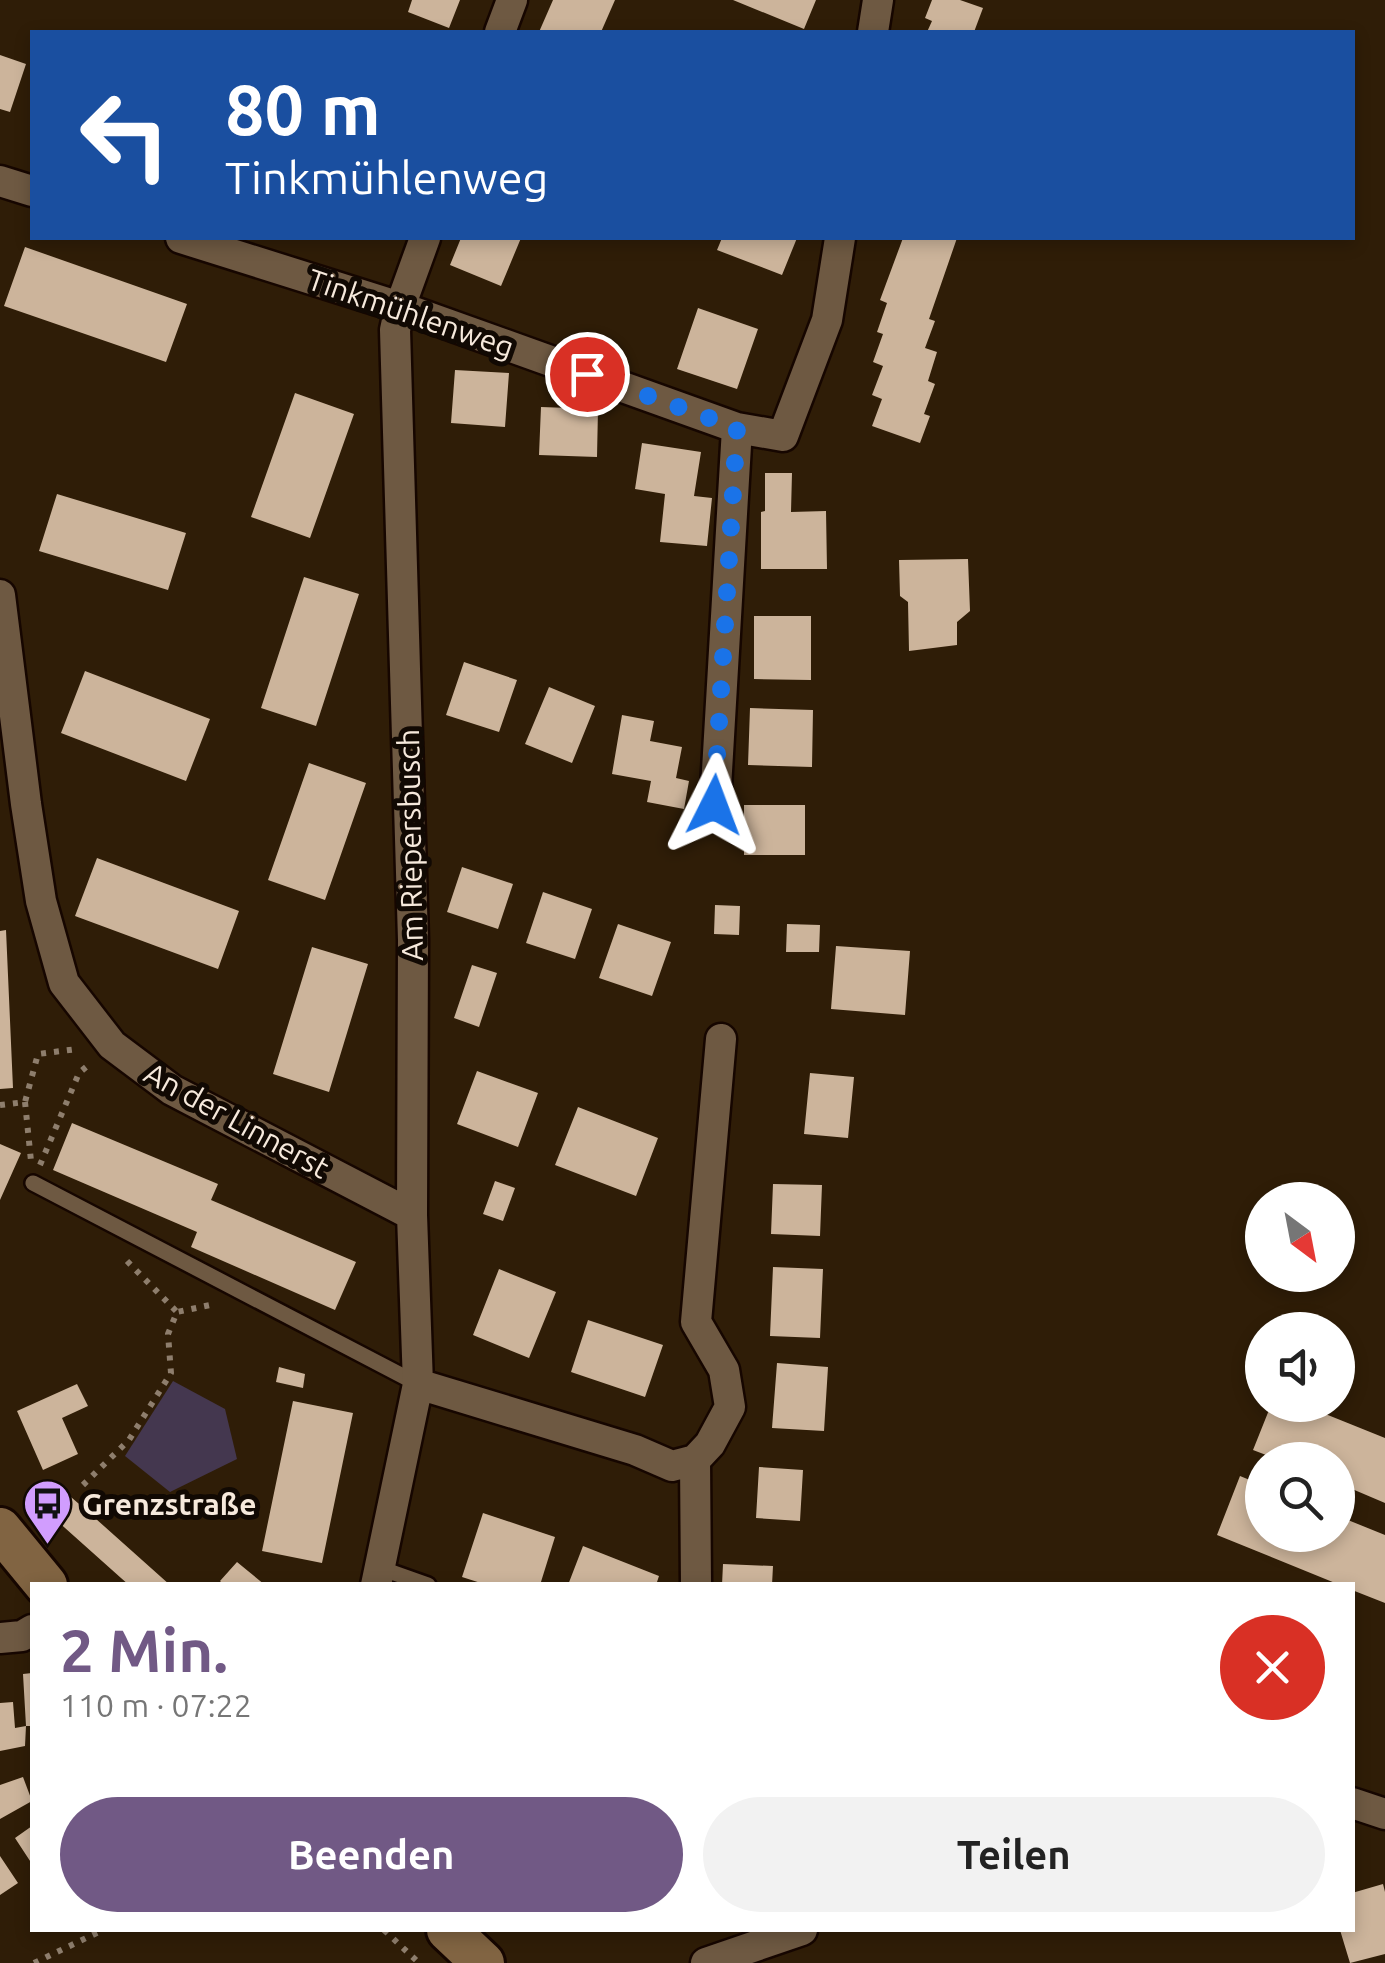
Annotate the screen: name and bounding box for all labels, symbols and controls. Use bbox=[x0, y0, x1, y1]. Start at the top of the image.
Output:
icon: left bbox=[60, 70, 190, 200]
text: 80 m bbox=[225, 70, 381, 148]
text: Tinkmühlenweg bbox=[225, 152, 548, 203]
street label: Tinkmühlenweg bbox=[304, 262, 518, 364]
pin bbox=[545, 332, 630, 417]
icon: arrive bbox=[560, 347, 615, 402]
street label: Am Riepersbusch bbox=[391, 729, 429, 961]
position arrow bbox=[662, 753, 766, 857]
street label: An der Linnerst bbox=[139, 1055, 335, 1185]
north arrow bbox=[1245, 1182, 1355, 1292]
map controls bbox=[1245, 1182, 1355, 1552]
button: sound bbox=[1245, 1312, 1355, 1422]
button: search bbox=[1245, 1442, 1355, 1552]
bus stop icon: Grenzstraße bbox=[21, 1478, 73, 1546]
place label: Grenzstraße bbox=[82, 1487, 257, 1521]
button: close bbox=[1220, 1615, 1325, 1720]
text: 2 Min. bbox=[60, 1616, 228, 1683]
text: 110 m · 07:22 bbox=[60, 1687, 252, 1723]
button: Beenden bbox=[60, 1797, 683, 1912]
button: Teilen bbox=[703, 1797, 1325, 1912]

